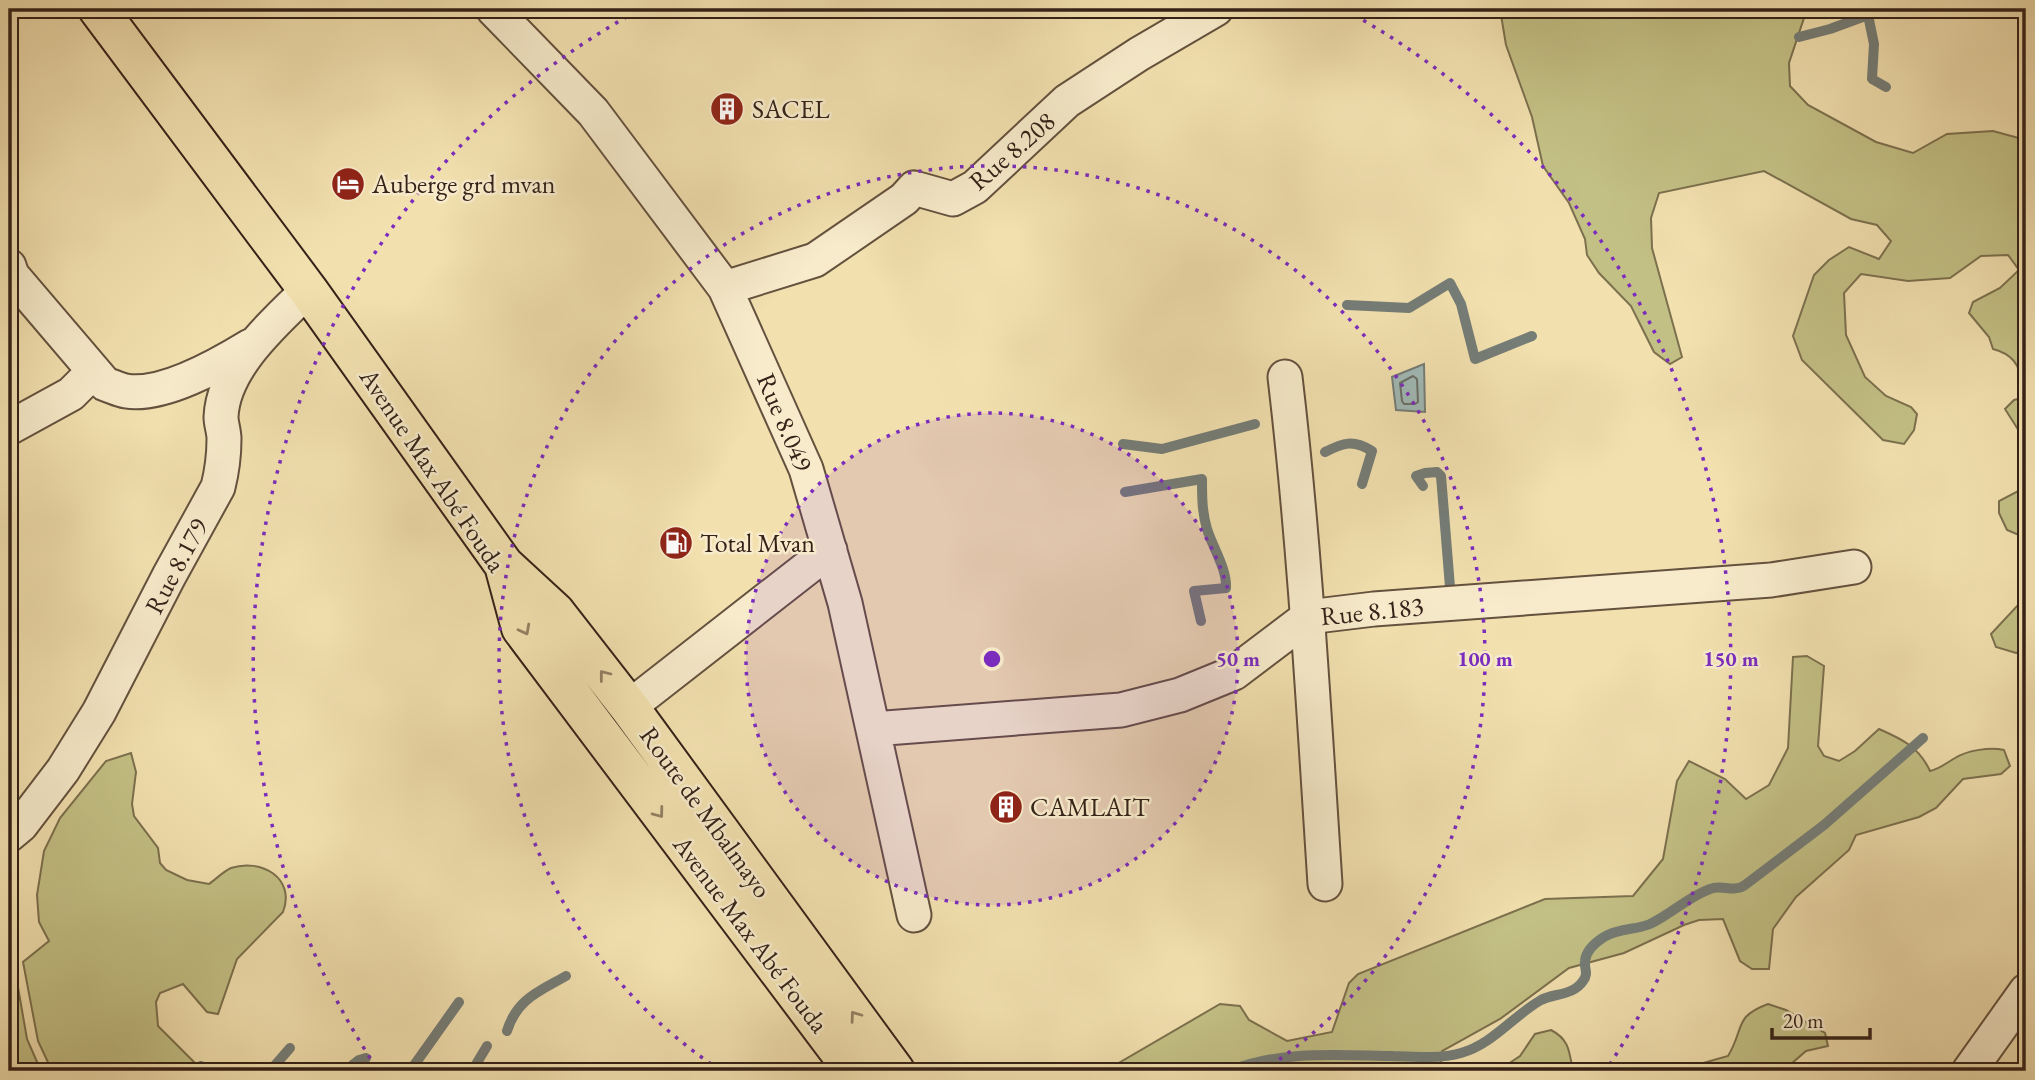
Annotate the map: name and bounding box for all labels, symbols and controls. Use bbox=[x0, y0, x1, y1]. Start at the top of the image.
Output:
building icon: SACEL bbox=[708, 90, 746, 128]
place label: SACEL bbox=[752, 92, 830, 126]
street label: Rue 8.208 bbox=[962, 104, 1062, 198]
hotel icon: Auberge grd mvan bbox=[329, 165, 367, 203]
place label: Auberge grd mvan bbox=[371, 167, 556, 201]
street label: Avenue Max Abé Fouda bbox=[352, 361, 514, 579]
street label: Rue 8.049 bbox=[749, 368, 821, 477]
street label: Rue 8.179 bbox=[137, 512, 216, 620]
fuel station icon: Total Mvan bbox=[657, 524, 695, 562]
place label: Total Mvan bbox=[700, 526, 815, 560]
street label: Rue 8.183 bbox=[1319, 589, 1425, 633]
one-way arrow bbox=[516, 622, 530, 635]
text: 50 m bbox=[1216, 645, 1260, 672]
text: 100 m bbox=[1457, 645, 1513, 672]
text: 150 m bbox=[1703, 645, 1759, 672]
centre of rings bbox=[980, 647, 1004, 671]
one-way arrow bbox=[600, 670, 613, 683]
street label: Route de Mbalmayo bbox=[632, 719, 780, 905]
building icon: CAMLAIT bbox=[987, 788, 1025, 826]
place label: CAMLAIT bbox=[1030, 790, 1150, 824]
one-way arrow bbox=[651, 805, 664, 817]
street label: Avenue Max Abé Fouda bbox=[665, 828, 837, 1040]
scale bar bbox=[1772, 996, 1870, 1040]
text: 20 m bbox=[1783, 1007, 1824, 1034]
one-way arrow bbox=[851, 1011, 863, 1024]

